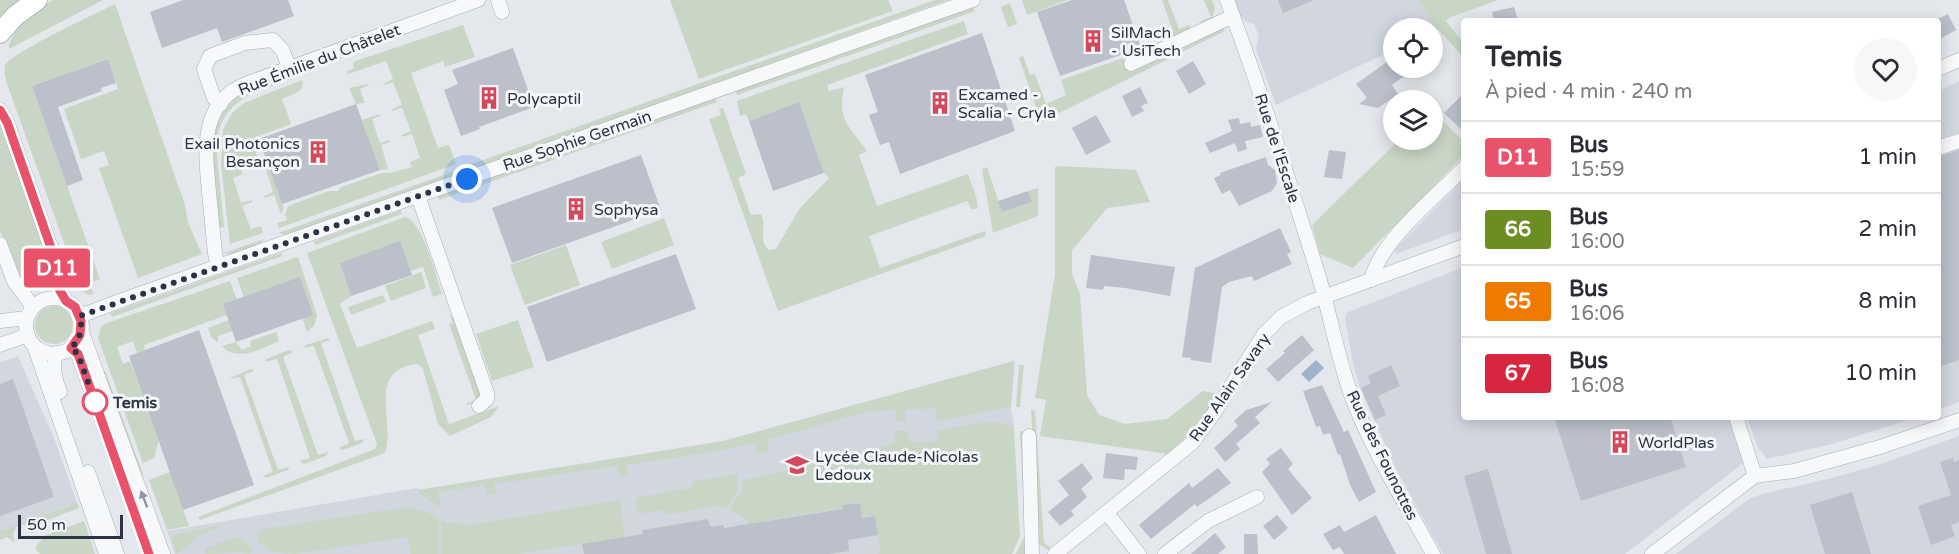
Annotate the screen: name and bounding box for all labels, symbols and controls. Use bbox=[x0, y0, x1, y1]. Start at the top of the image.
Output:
map controls bbox=[1383, 18, 1443, 150]
button: locate bbox=[1383, 18, 1443, 78]
street label: Rue Émilie du Châtelet bbox=[235, 20, 403, 100]
place label: SilMach - UsiTech bbox=[1111, 23, 1181, 61]
building icon: SilMach - UsiTech bbox=[1080, 28, 1106, 54]
button: heart bbox=[1854, 38, 1917, 101]
text: Temis bbox=[1485, 40, 1562, 74]
text: À pied · 4 min · 240 m bbox=[1485, 80, 1692, 104]
building icon: Polycaptil bbox=[476, 85, 502, 111]
place label: Excamed - Scalia - Cryla bbox=[958, 85, 1056, 123]
place label: Polycaptil bbox=[507, 89, 581, 109]
building icon: Excamed - Scalia - Cryla bbox=[927, 90, 953, 116]
button: layers bbox=[1383, 90, 1443, 150]
street label: Rue de l'Escale bbox=[1250, 91, 1304, 205]
street label: Rue Sophie Germain bbox=[500, 106, 654, 176]
text: Bus bbox=[1569, 132, 1608, 158]
place label: Exail Photonics Besançon bbox=[184, 134, 300, 172]
building icon: Exail Photonics Besançon bbox=[305, 139, 331, 165]
text: 1 min bbox=[1858, 144, 1917, 170]
text: D11 bbox=[1497, 145, 1539, 170]
text: 15:59 bbox=[1569, 158, 1625, 182]
your location bbox=[452, 164, 482, 194]
building icon: Sophysa bbox=[563, 196, 589, 222]
place label: Sophysa bbox=[594, 200, 659, 220]
text: Bus bbox=[1569, 204, 1608, 230]
text: 2 min bbox=[1858, 216, 1917, 242]
text: 66 bbox=[1505, 217, 1531, 242]
text: 16:00 bbox=[1569, 230, 1624, 254]
line badge: D11 bbox=[22, 248, 92, 288]
text: D11 bbox=[36, 256, 78, 281]
text: Bus bbox=[1569, 276, 1608, 302]
text: 8 min bbox=[1858, 288, 1917, 314]
text: 65 bbox=[1505, 289, 1531, 314]
text: 16:06 bbox=[1569, 302, 1624, 326]
street label: Rue Alain Savary bbox=[1185, 329, 1275, 446]
text: Bus bbox=[1569, 348, 1608, 374]
text: 10 min bbox=[1845, 360, 1917, 386]
text: 67 bbox=[1505, 361, 1531, 386]
text: 16:08 bbox=[1569, 374, 1624, 398]
street label: Rue des Founottes bbox=[1342, 387, 1422, 524]
marker: Temis bbox=[82, 389, 108, 415]
place label: Temis bbox=[112, 393, 157, 413]
building icon: WorldPlas bbox=[1607, 429, 1633, 455]
place label: WorldPlas bbox=[1638, 433, 1715, 453]
place label: Lycée Claude-Nicolas Ledoux bbox=[815, 447, 978, 485]
school or university icon: Lycée Claude-Nicolas Ledoux bbox=[784, 452, 810, 478]
one-way arrow bbox=[138, 490, 148, 508]
scale bar bbox=[18, 512, 123, 540]
text: 50 m bbox=[27, 515, 66, 535]

